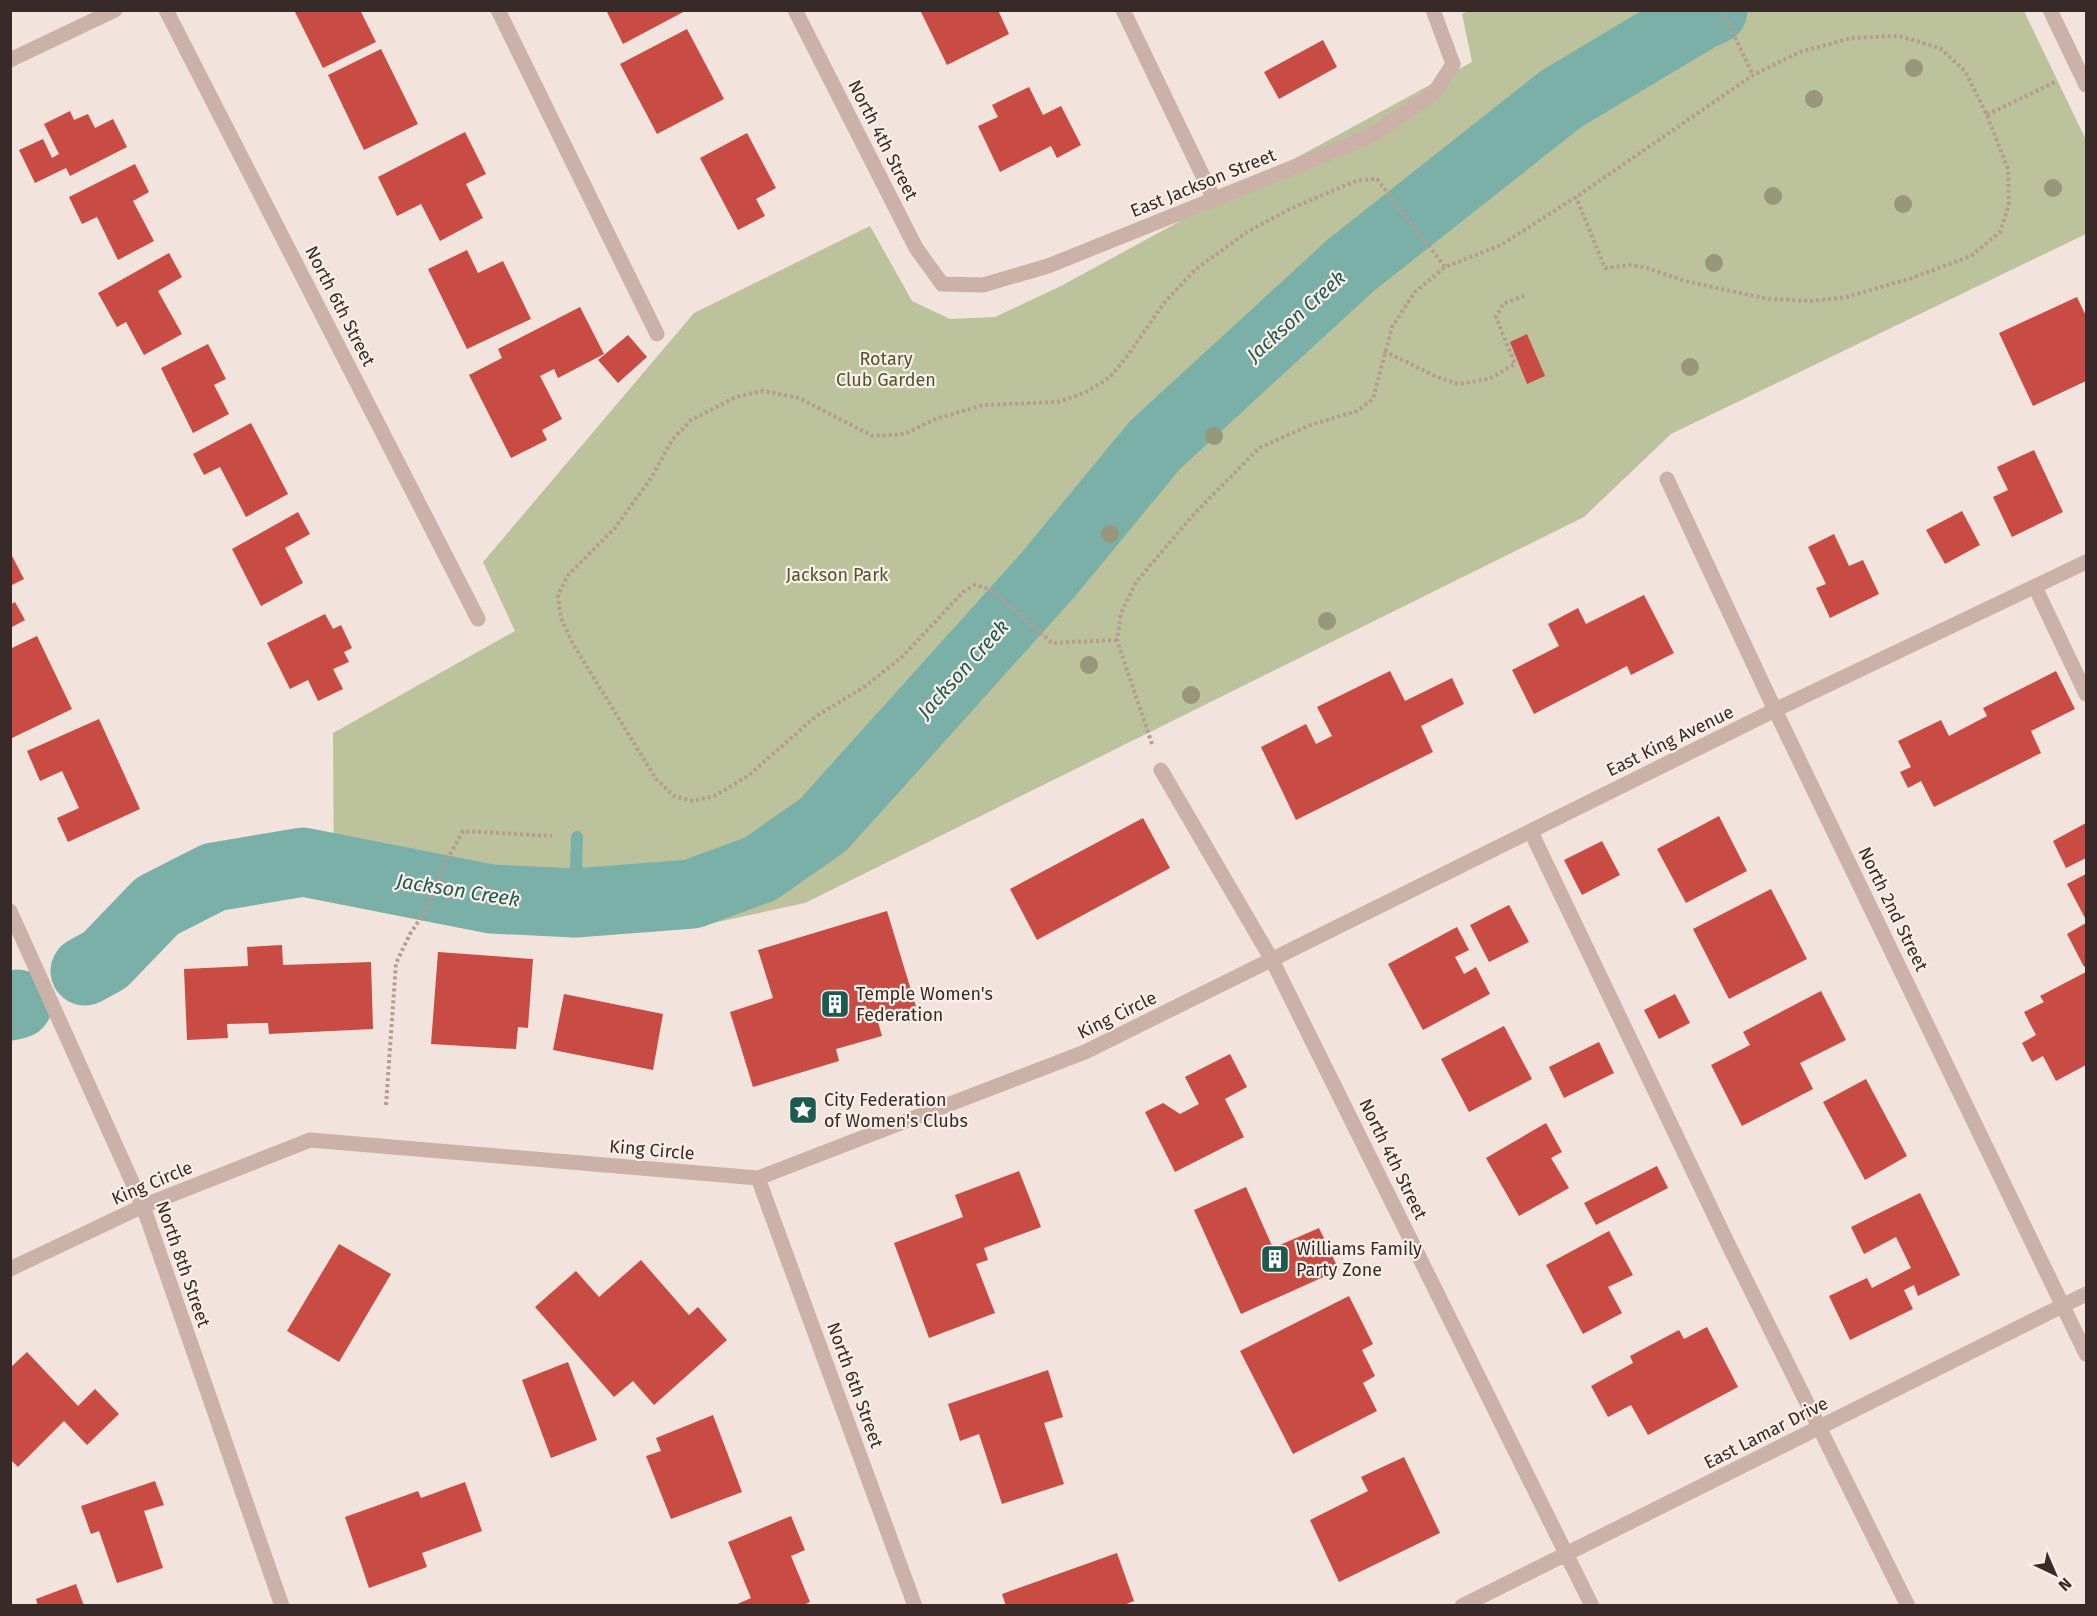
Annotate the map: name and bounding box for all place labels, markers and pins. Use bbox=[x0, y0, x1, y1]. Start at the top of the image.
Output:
place label: Temple Women's Federation bbox=[856, 983, 993, 1026]
building icon: Temple Women's Federation bbox=[819, 988, 851, 1020]
place label: City Federation of Women's Clubs bbox=[824, 1089, 968, 1132]
place icon: City Federation of Women's Clubs bbox=[787, 1094, 819, 1126]
place label: Williams Family Party Zone bbox=[1296, 1238, 1422, 1281]
building icon: Williams Family Party Zone bbox=[1259, 1243, 1291, 1275]

